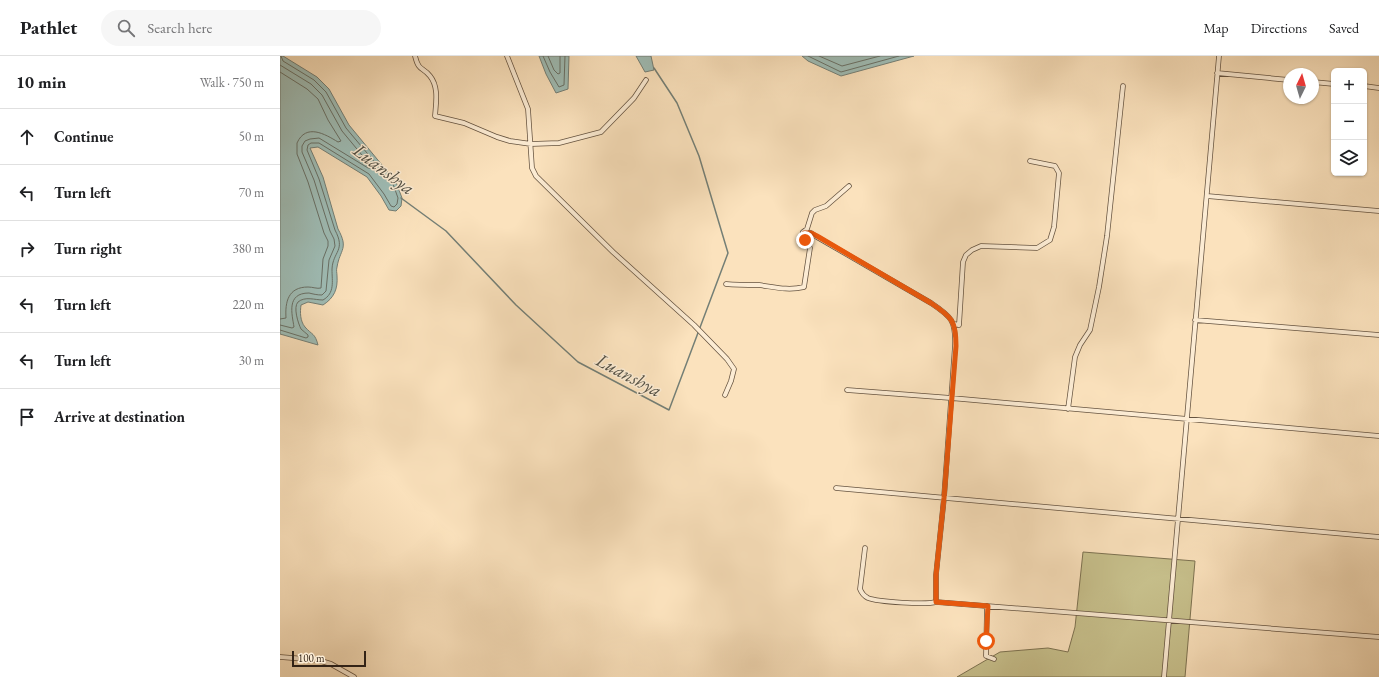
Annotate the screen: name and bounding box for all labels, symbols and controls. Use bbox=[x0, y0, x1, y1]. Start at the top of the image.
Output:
search box bbox=[101, 10, 381, 46]
text: Pathlet bbox=[20, 15, 77, 40]
icon: search bbox=[115, 17, 137, 39]
text: Search here bbox=[147, 18, 212, 37]
text: Map bbox=[1203, 19, 1229, 37]
text: Directions bbox=[1251, 19, 1307, 37]
text: Saved bbox=[1329, 19, 1359, 37]
north arrow bbox=[1283, 68, 1319, 104]
map controls bbox=[1331, 68, 1367, 176]
button: + bbox=[1331, 68, 1367, 104]
text: 10 min bbox=[16, 71, 66, 93]
text: Walk · 750 m bbox=[200, 74, 264, 91]
button: − bbox=[1331, 104, 1367, 140]
icon: ahead bbox=[16, 126, 38, 148]
text: Continue bbox=[54, 127, 114, 146]
text: 50 m bbox=[239, 128, 264, 145]
water label: Luanshya bbox=[347, 137, 420, 200]
button: layers bbox=[1331, 140, 1367, 176]
icon: left bbox=[16, 182, 38, 204]
text: Turn left bbox=[54, 183, 111, 202]
text: 70 m bbox=[239, 184, 264, 201]
route end bbox=[796, 231, 814, 249]
icon: right bbox=[16, 238, 38, 260]
text: Turn right bbox=[54, 239, 122, 258]
text: 380 m bbox=[233, 240, 264, 257]
icon: left bbox=[16, 294, 38, 316]
text: Turn left bbox=[54, 295, 111, 314]
text: 220 m bbox=[233, 296, 264, 313]
water label: Luanshya bbox=[591, 347, 666, 403]
icon: left bbox=[16, 350, 38, 372]
text: Turn left bbox=[54, 351, 111, 370]
text: 30 m bbox=[239, 352, 264, 369]
icon: arrive bbox=[16, 406, 38, 428]
text: Arrive at destination bbox=[54, 407, 185, 426]
route start bbox=[977, 632, 995, 650]
scale bar bbox=[292, 649, 366, 668]
text: 100 m bbox=[298, 651, 325, 665]

